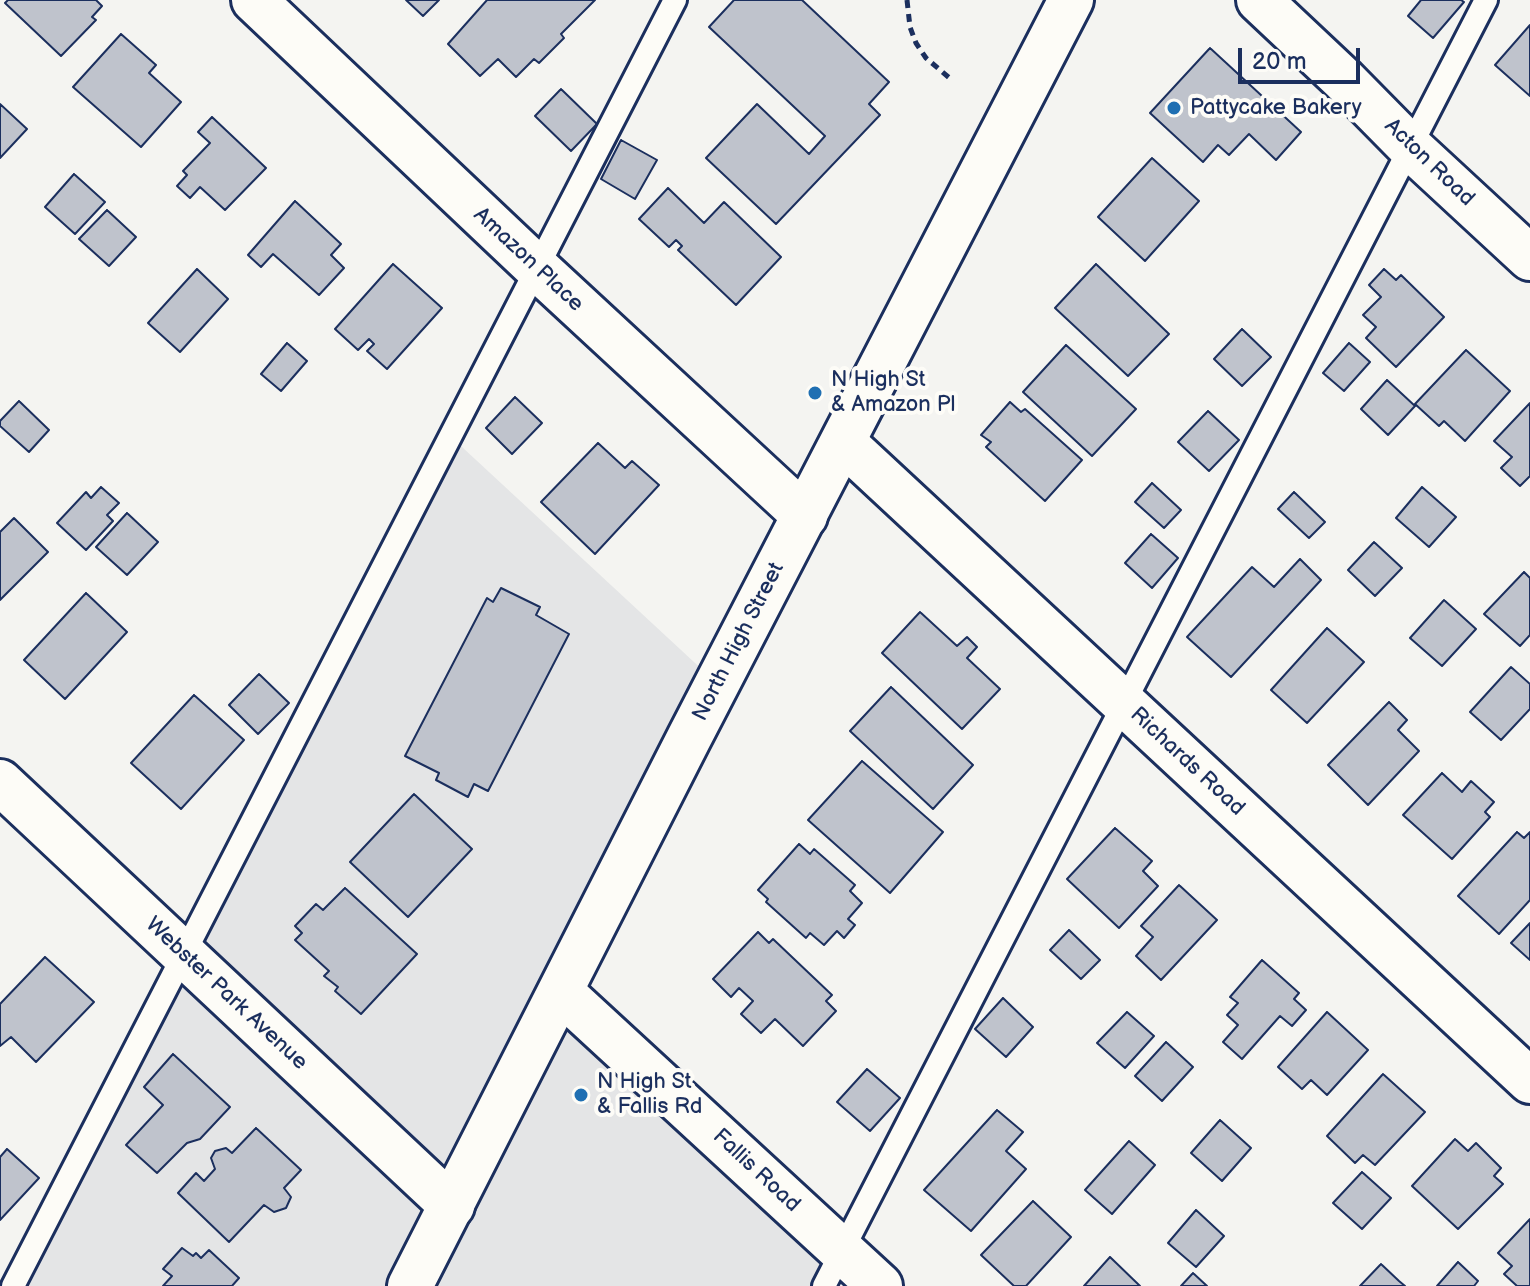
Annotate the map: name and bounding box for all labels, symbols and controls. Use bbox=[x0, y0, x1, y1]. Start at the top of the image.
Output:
scale bar bbox=[1242, 32, 1364, 82]
text: 20 m bbox=[1252, 47, 1307, 76]
place label: Pattycake Bakery bbox=[1190, 95, 1362, 121]
marker: Pattycake Bakery bbox=[1165, 99, 1183, 117]
street label: Acton Road bbox=[1379, 114, 1479, 212]
street label: Amazon Place bbox=[467, 202, 589, 318]
place label: N High St & Amazon Pl bbox=[831, 367, 955, 418]
marker: N High St & Amazon Pl bbox=[806, 384, 824, 402]
street label: North High Street bbox=[688, 558, 790, 726]
street label: Richards Road bbox=[1124, 702, 1250, 822]
street label: Webster Park Avenue bbox=[139, 912, 313, 1076]
place label: N High St & Fallis Rd bbox=[597, 1069, 702, 1120]
marker: N High St & Fallis Rd bbox=[572, 1086, 590, 1104]
street label: Fallis Road bbox=[707, 1124, 805, 1218]

